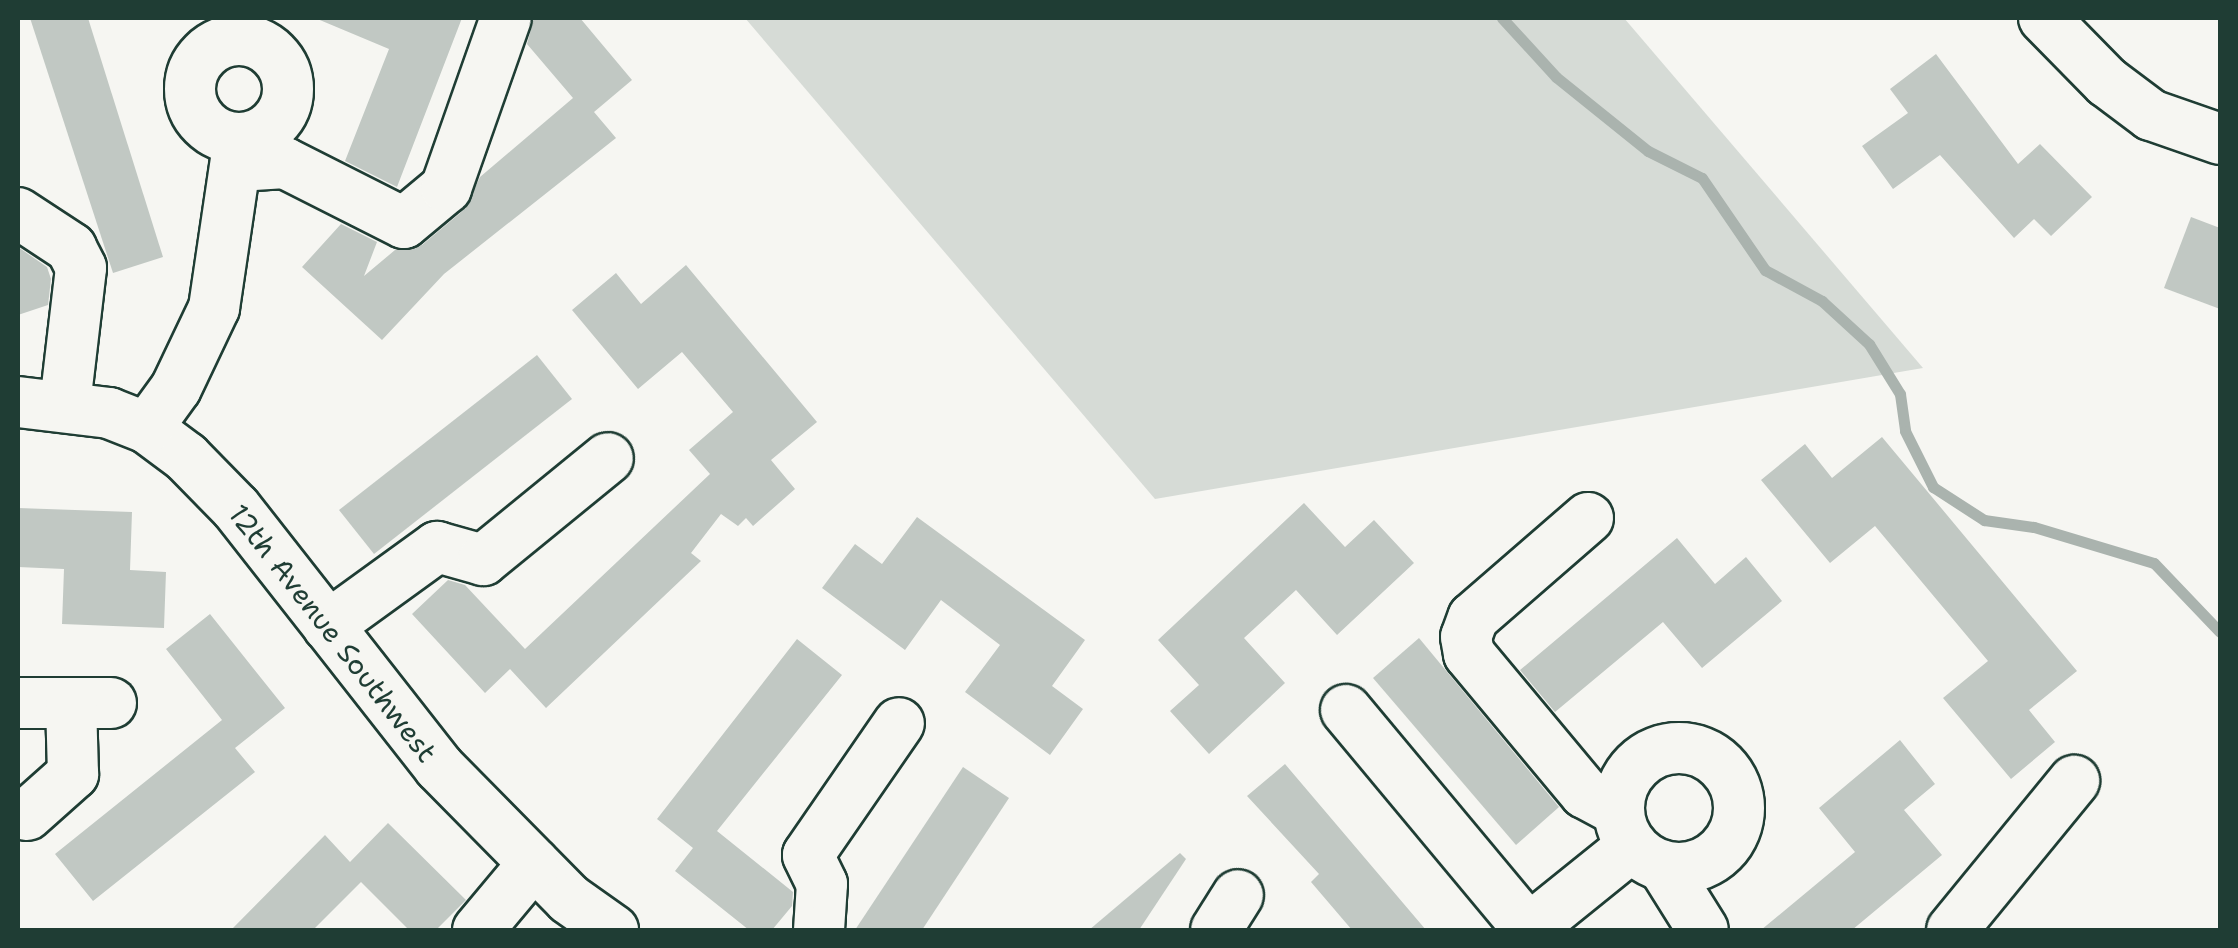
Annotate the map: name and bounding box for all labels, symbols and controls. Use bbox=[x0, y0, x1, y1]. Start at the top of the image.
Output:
street label: 12th Avenue Southwest bbox=[222, 497, 444, 769]

